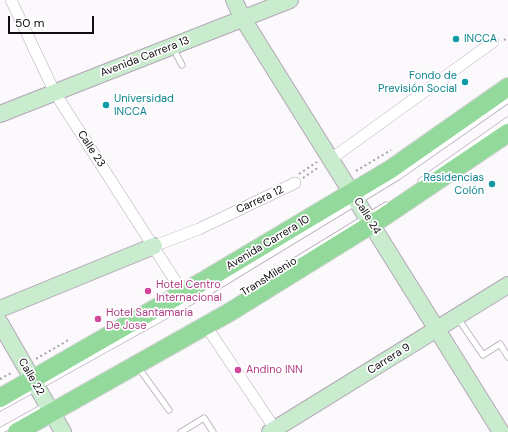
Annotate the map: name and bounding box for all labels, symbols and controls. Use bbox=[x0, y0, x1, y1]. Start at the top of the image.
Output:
scale bar bbox=[10, 8, 96, 34]
text: 50 m bbox=[15, 15, 44, 31]
place label: INCCA bbox=[464, 32, 497, 46]
street label: Avenida Carrera 13 bbox=[99, 34, 191, 80]
marker: INCCA bbox=[451, 34, 461, 44]
place label: Fondo de Previsión Social bbox=[378, 69, 457, 95]
marker: Fondo de Previsión Social bbox=[460, 77, 470, 87]
place label: Universidad INCCA bbox=[114, 92, 174, 118]
marker: Universidad INCCA bbox=[101, 100, 111, 110]
street label: Calle 23 bbox=[74, 128, 108, 170]
place label: Residencias Colón bbox=[423, 171, 484, 197]
marker: Residencias Colón bbox=[487, 179, 497, 189]
street label: Carrera 12 bbox=[234, 183, 286, 217]
street label: Calle 24 bbox=[351, 195, 383, 237]
street label: Avenida Carrera 10 bbox=[224, 213, 312, 273]
street label: TransMilenio bbox=[239, 255, 299, 299]
place label: Hotel Centro Internacional bbox=[156, 278, 222, 304]
marker: Hotel Centro Internacional bbox=[143, 286, 153, 296]
place label: Hotel Santamaria De Jose bbox=[106, 306, 193, 332]
marker: Hotel Santamaria De Jose bbox=[93, 314, 103, 324]
street label: Carrera 9 bbox=[365, 341, 413, 377]
street label: Calle 22 bbox=[15, 356, 47, 398]
place label: Andino INN bbox=[246, 363, 303, 377]
marker: Andino INN bbox=[233, 365, 243, 375]

